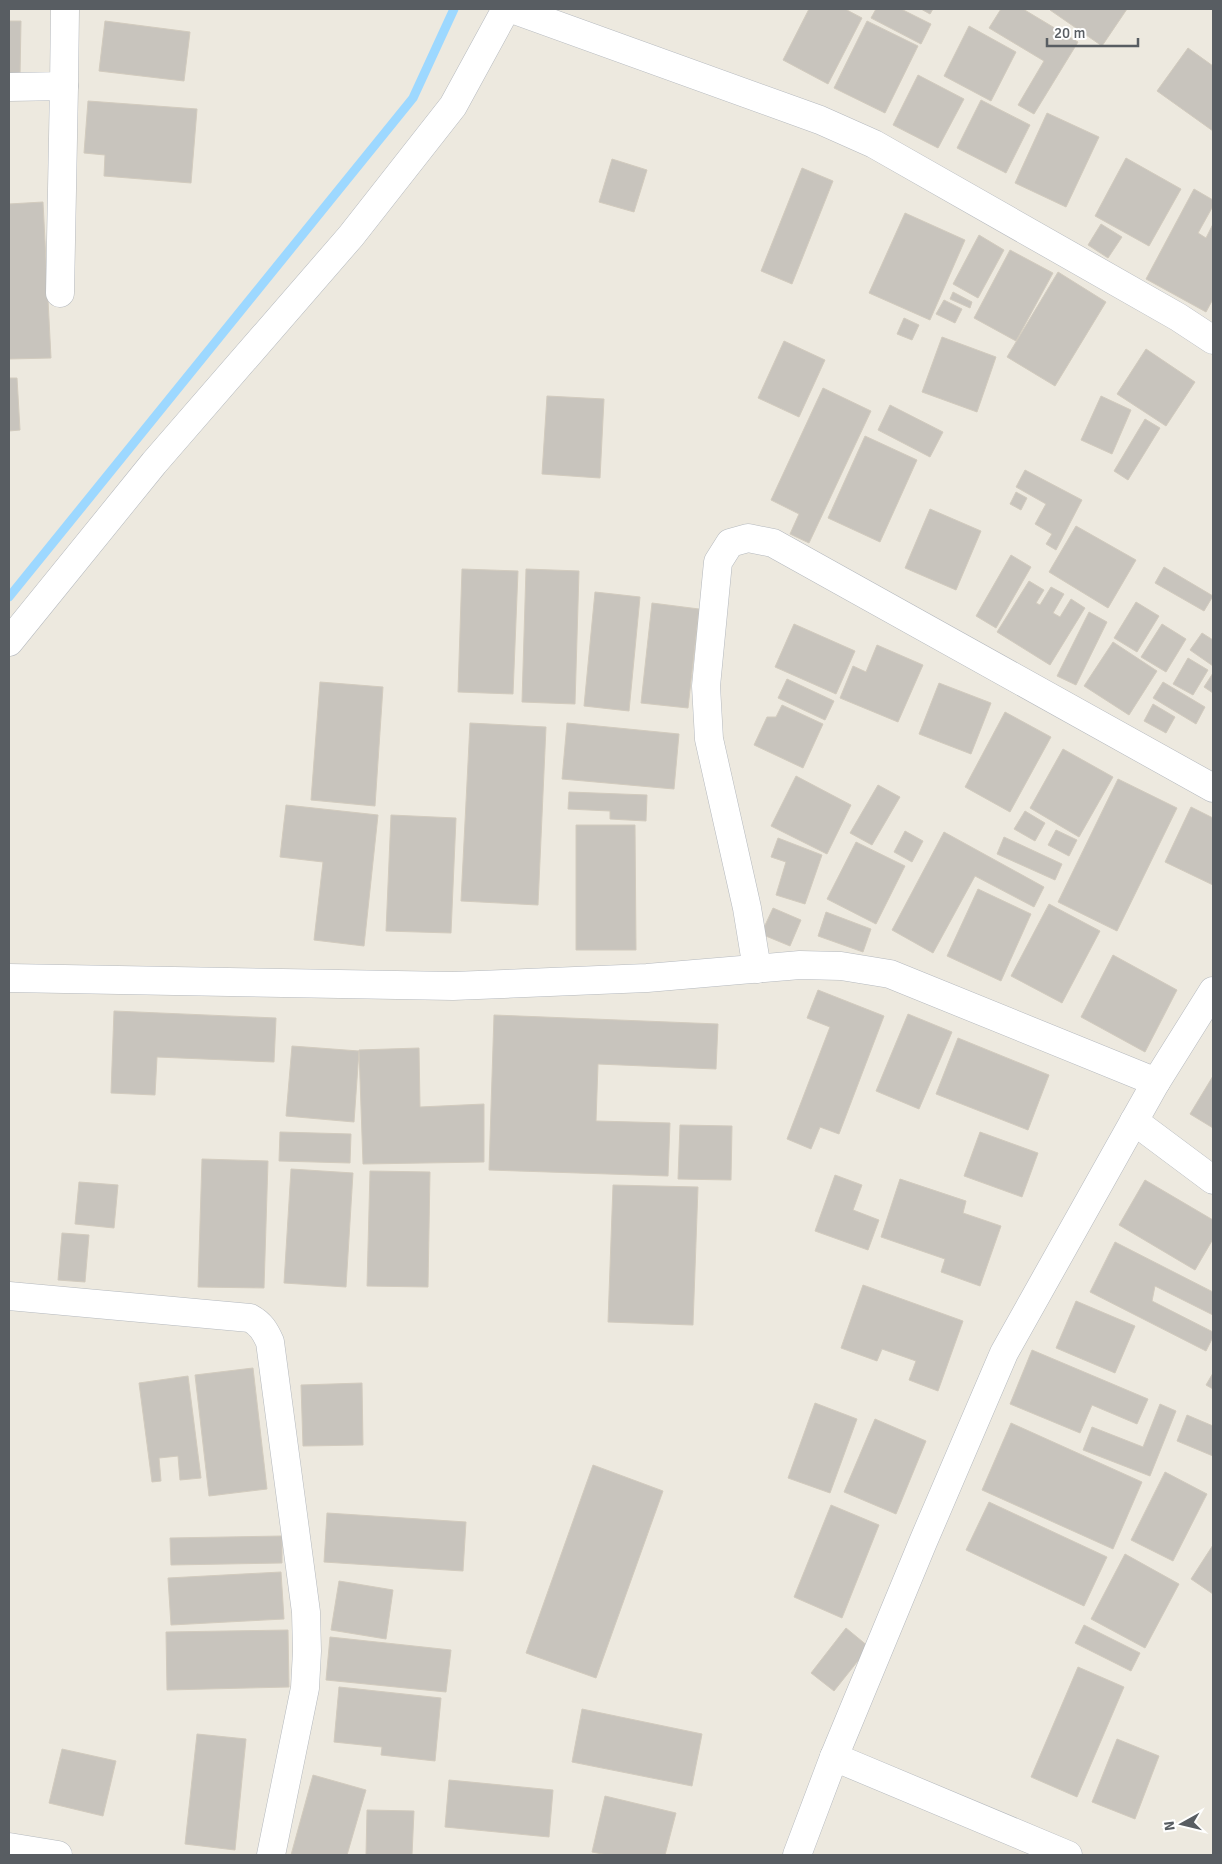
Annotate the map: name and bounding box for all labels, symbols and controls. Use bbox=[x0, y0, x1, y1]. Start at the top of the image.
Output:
scale bar bbox=[1047, 15, 1138, 47]
text: 20 m bbox=[1054, 24, 1085, 42]
north arrow bbox=[1157, 1799, 1207, 1849]
text: N bbox=[1161, 1820, 1179, 1832]

